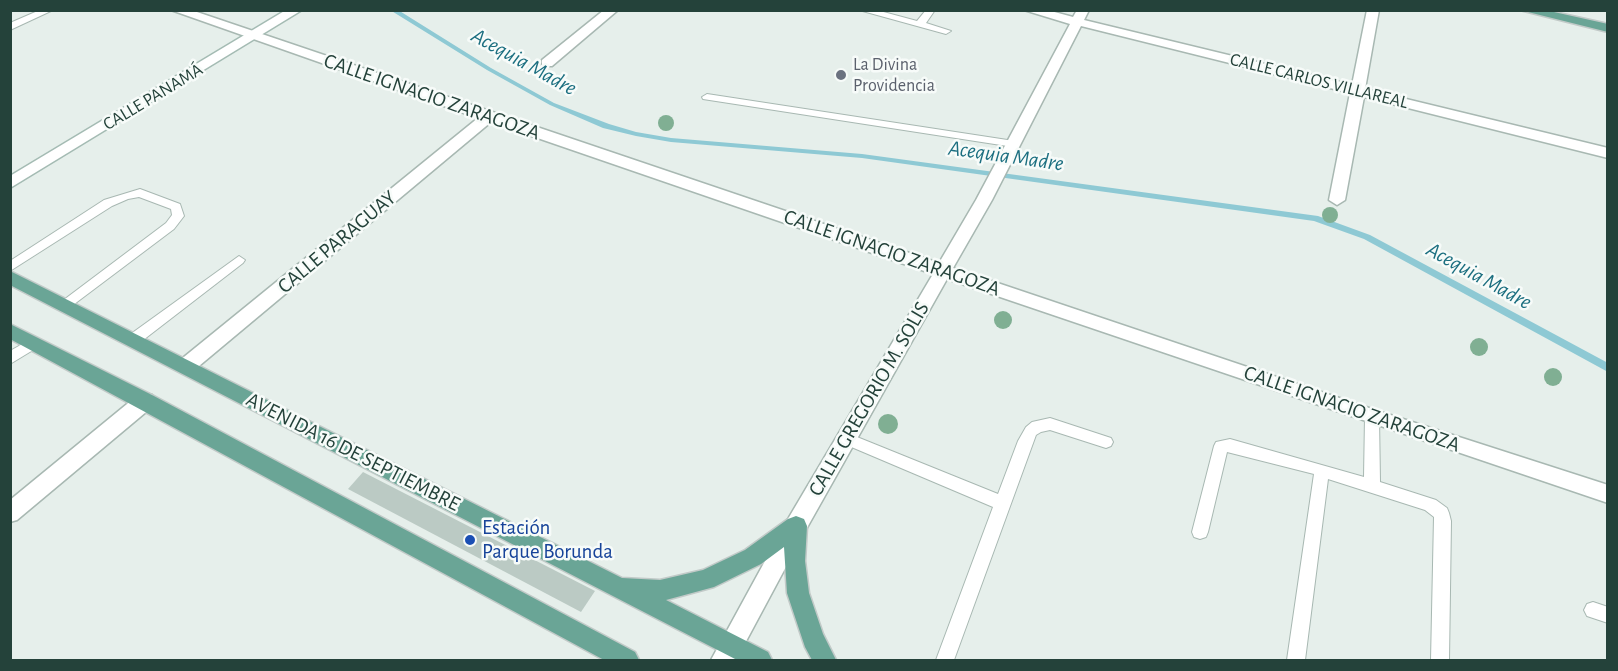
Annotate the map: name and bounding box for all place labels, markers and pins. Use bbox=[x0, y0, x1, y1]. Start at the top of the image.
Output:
place label: La Divina Providencia bbox=[853, 54, 935, 97]
marker: La Divina Providencia bbox=[834, 68, 848, 82]
place label: Estación Parque Borunda bbox=[482, 515, 613, 565]
marker: Estación Parque Borunda bbox=[463, 533, 477, 547]

